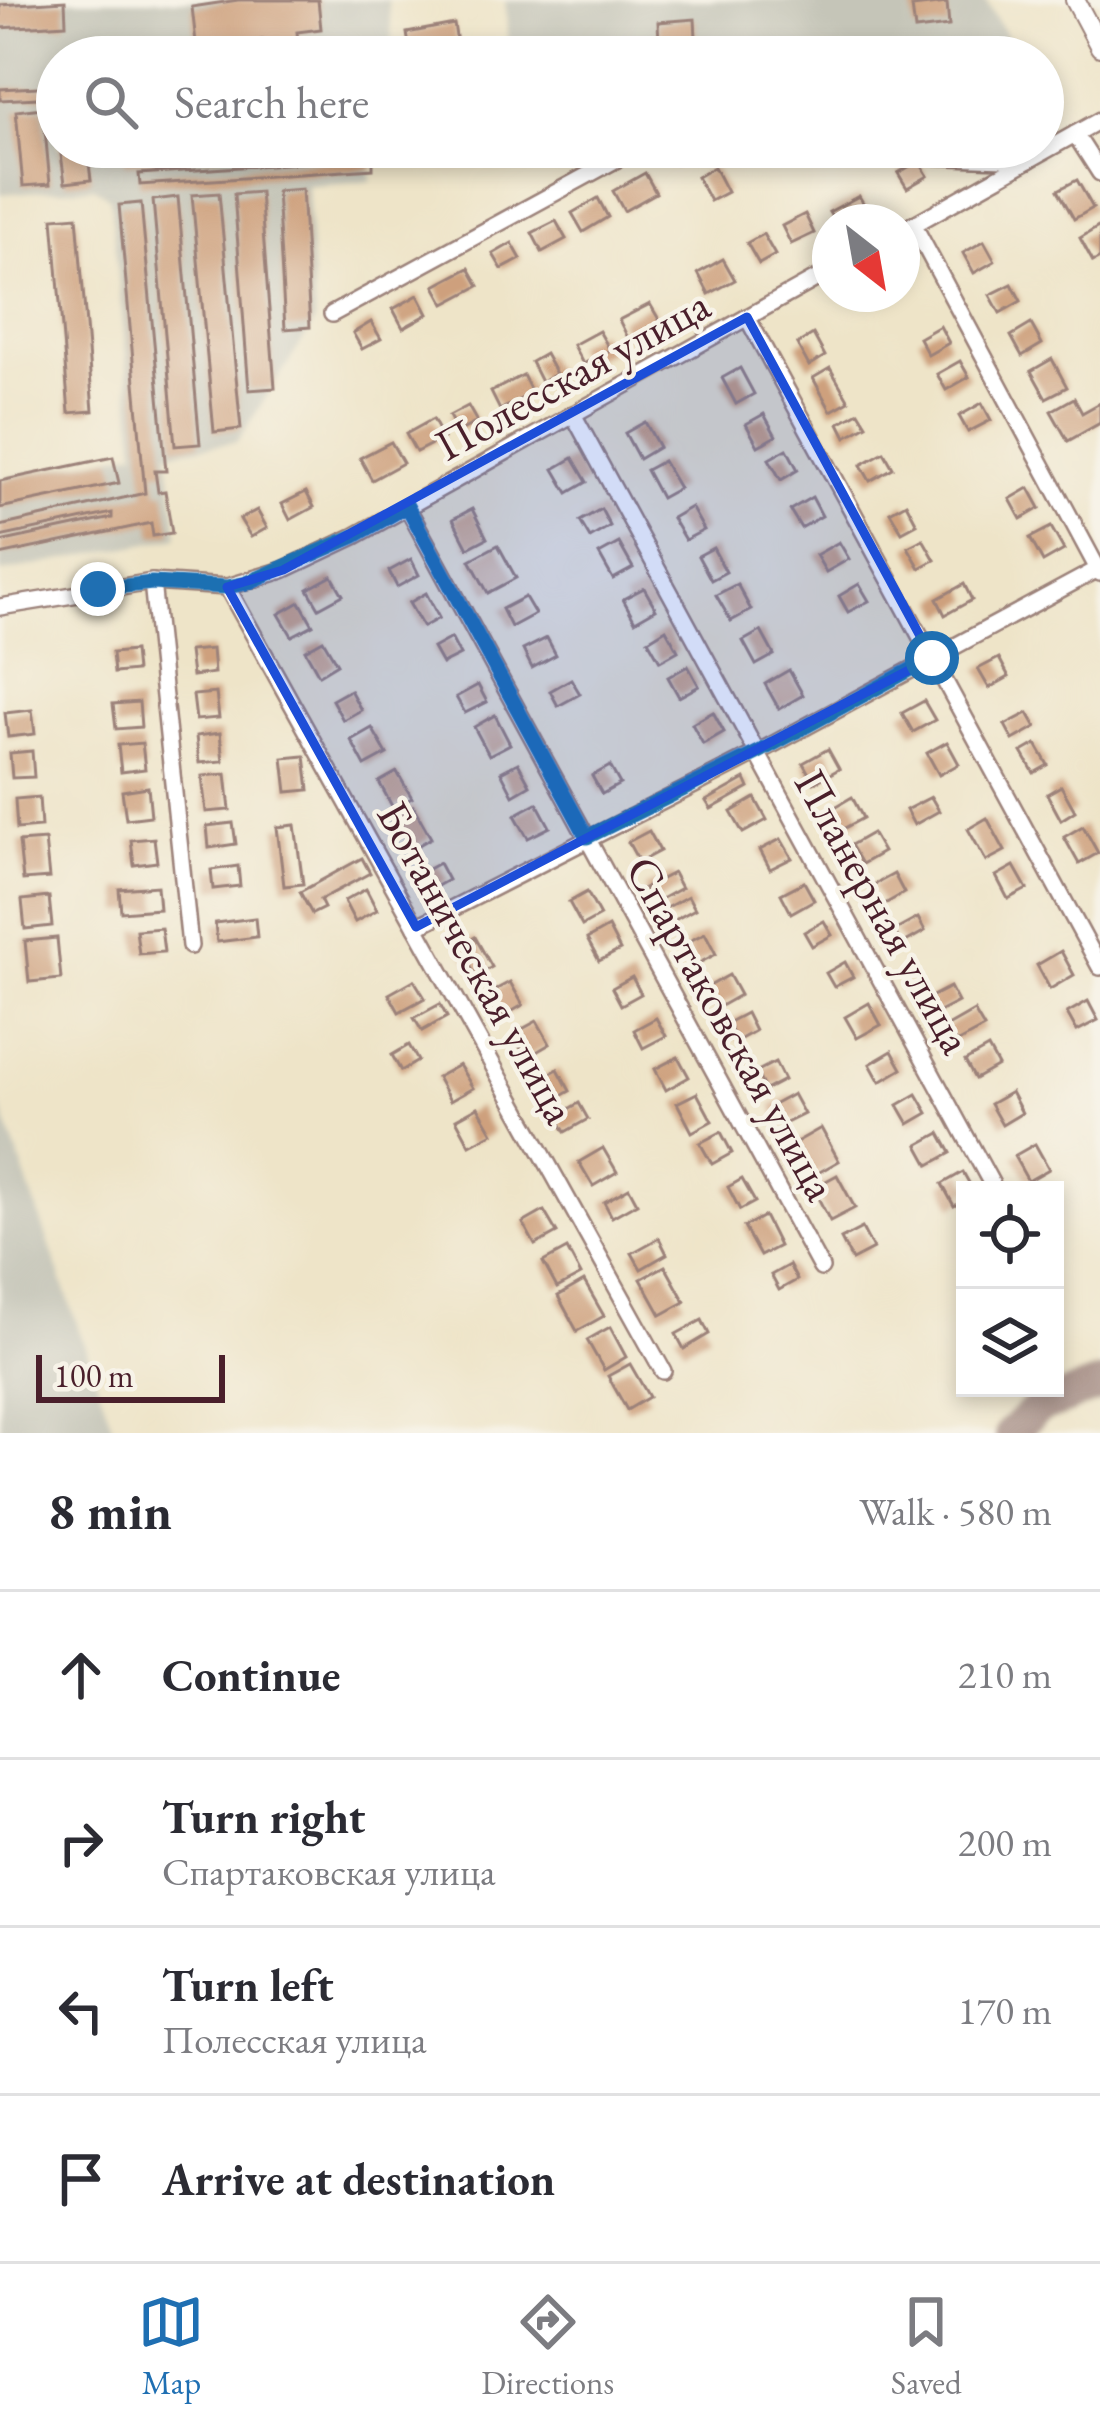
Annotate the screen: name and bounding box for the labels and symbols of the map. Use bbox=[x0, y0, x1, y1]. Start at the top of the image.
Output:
north arrow bbox=[812, 204, 920, 312]
street label: Полесская улица bbox=[424, 275, 720, 473]
route end bbox=[71, 562, 125, 616]
route start bbox=[905, 631, 959, 685]
street label: Планерная улица bbox=[782, 758, 986, 1064]
street label: Ботаническая улица bbox=[364, 790, 590, 1134]
street label: Спартаковская улица bbox=[613, 846, 851, 1210]
scale bar bbox=[36, 1349, 225, 1402]

